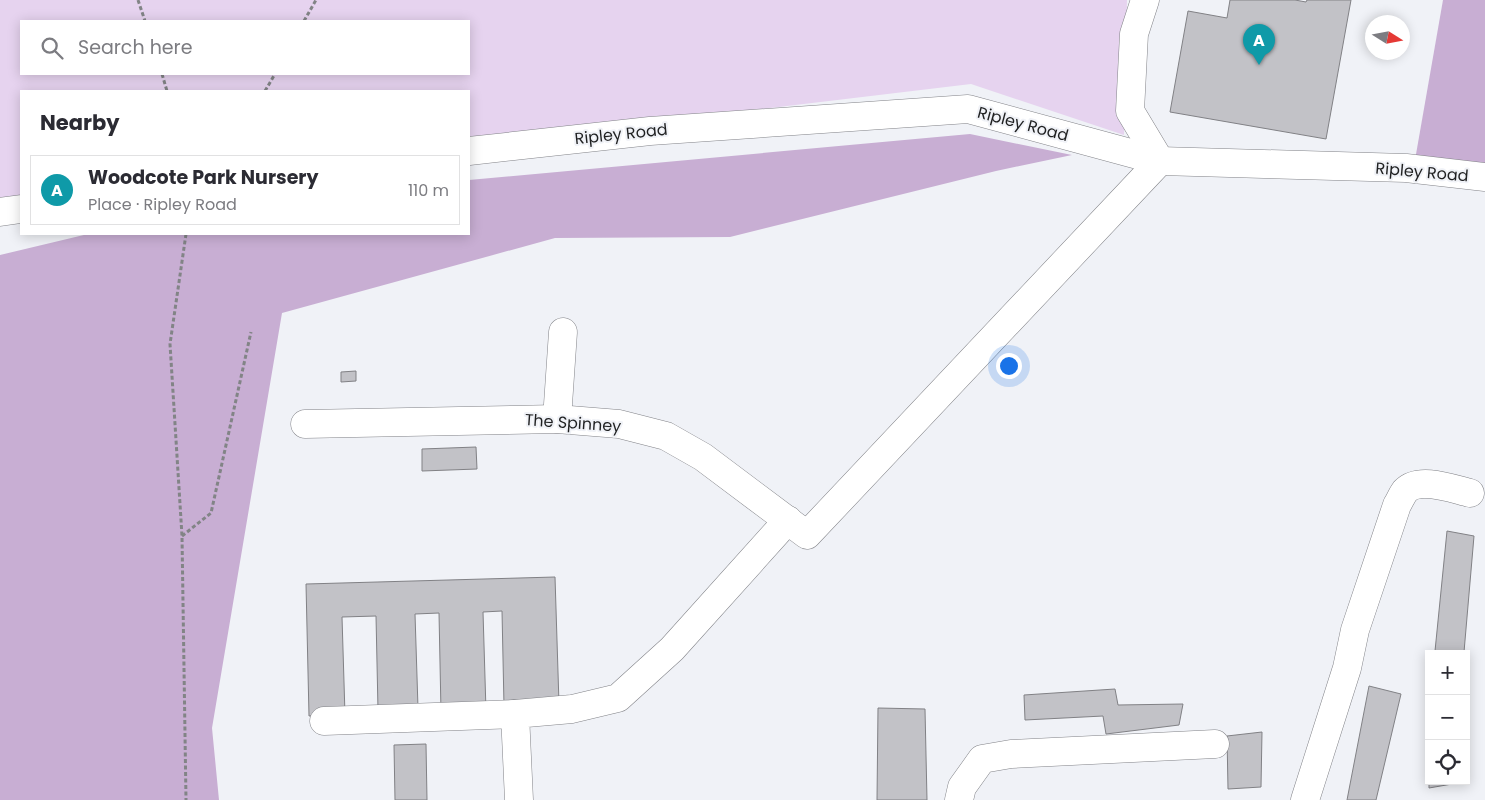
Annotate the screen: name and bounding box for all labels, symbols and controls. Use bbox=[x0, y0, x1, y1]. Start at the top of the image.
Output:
north arrow bbox=[1365, 15, 1410, 60]
search box bbox=[20, 20, 470, 75]
pin: A bbox=[1243, 24, 1275, 65]
icon: search bbox=[38, 34, 66, 62]
text: Search here bbox=[78, 34, 192, 61]
street label: Ripley Road bbox=[975, 101, 1071, 147]
text: Nearby bbox=[40, 108, 120, 137]
street label: Ripley Road bbox=[573, 118, 669, 150]
street label: Ripley Road bbox=[1375, 156, 1469, 188]
text: Woodcote Park Nursery bbox=[88, 164, 318, 191]
text: A bbox=[51, 179, 63, 202]
text: 110 m bbox=[408, 179, 449, 202]
text: Place · Ripley Road bbox=[88, 193, 237, 216]
your location bbox=[996, 353, 1022, 379]
street label: The Spinney bbox=[524, 408, 622, 438]
map controls bbox=[1425, 650, 1470, 785]
button: + bbox=[1425, 650, 1470, 695]
button: − bbox=[1425, 695, 1470, 740]
button: locate bbox=[1425, 740, 1470, 785]

